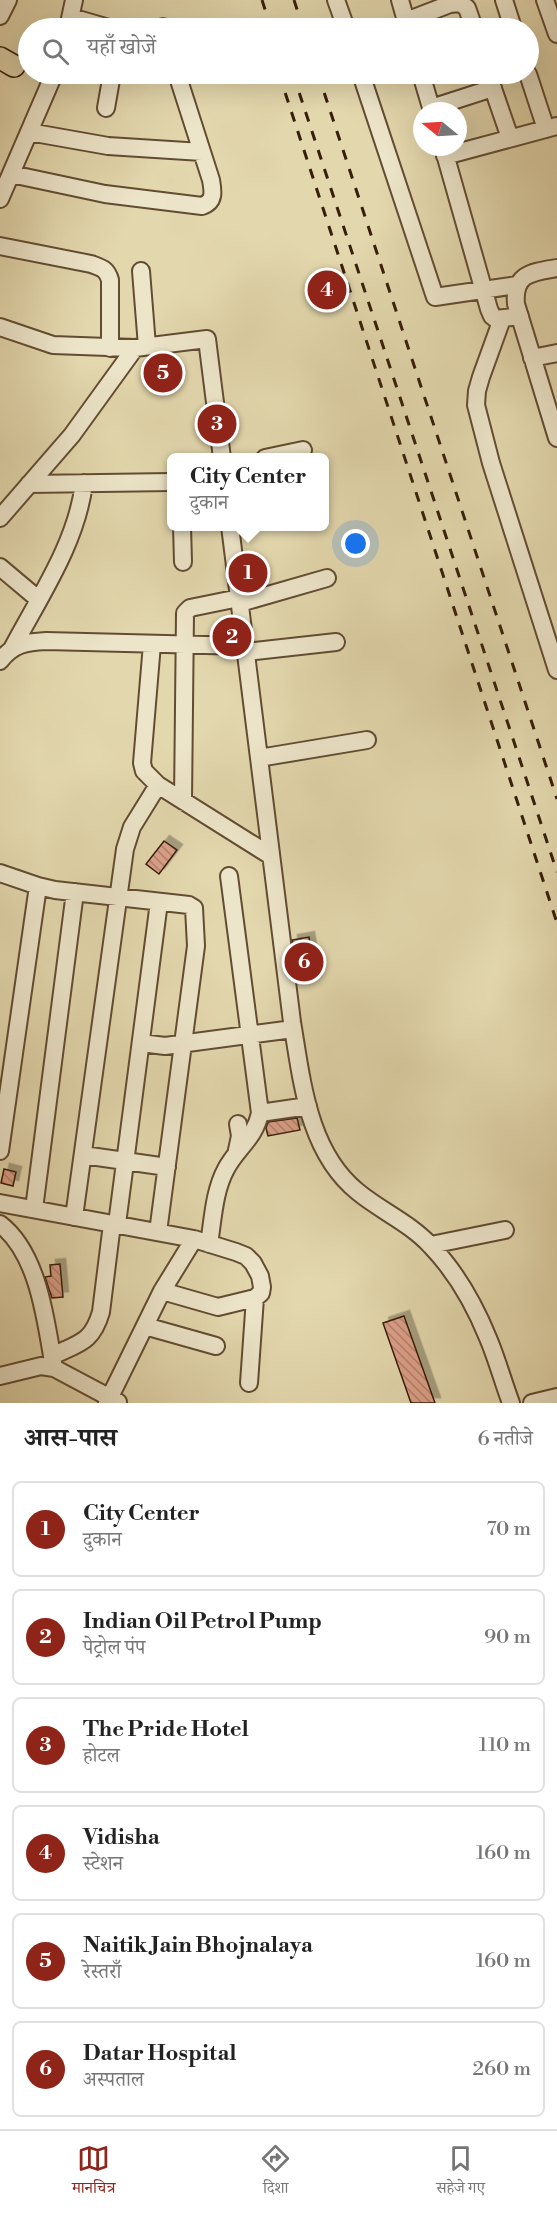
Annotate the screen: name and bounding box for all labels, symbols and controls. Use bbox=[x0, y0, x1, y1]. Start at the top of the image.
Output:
search box bbox=[18, 18, 539, 84]
text: यहाँ खोजें bbox=[87, 34, 156, 61]
icon: search bbox=[39, 35, 72, 68]
north arrow bbox=[413, 102, 467, 156]
pin: 4 bbox=[308, 268, 346, 312]
pin: 5 bbox=[144, 350, 182, 395]
pin: 3 bbox=[198, 402, 236, 446]
popup bbox=[167, 453, 329, 531]
text: City Center bbox=[190, 463, 306, 490]
text: दुकान bbox=[190, 491, 228, 516]
your location bbox=[341, 529, 370, 558]
pin: 1 bbox=[228, 550, 268, 596]
pin: 2 bbox=[212, 614, 252, 660]
pin: 6 bbox=[284, 940, 324, 984]
text: आस-पास bbox=[24, 1422, 117, 1454]
text: 6 नतीजे bbox=[477, 1427, 533, 1452]
text: City Center bbox=[83, 1500, 200, 1527]
text: 1 bbox=[41, 1517, 50, 1542]
text: 70 m bbox=[487, 1517, 531, 1542]
text: दुकान bbox=[83, 1528, 122, 1553]
text: Indian Oil Petrol Pump bbox=[83, 1608, 322, 1635]
text: 2 bbox=[39, 1625, 52, 1650]
text: 90 m bbox=[484, 1625, 531, 1650]
text: पेट्रोल पंप bbox=[83, 1636, 145, 1661]
text: The Pride Hotel bbox=[83, 1716, 249, 1743]
text: 3 bbox=[39, 1733, 52, 1758]
text: 110 m bbox=[479, 1733, 531, 1758]
text: होटल bbox=[83, 1744, 120, 1769]
text: Vidisha bbox=[83, 1824, 160, 1851]
text: 4 bbox=[39, 1841, 52, 1866]
text: 160 m bbox=[476, 1841, 531, 1866]
text: स्टेशन bbox=[83, 1852, 123, 1877]
text: Naitik Jain Bhojnalaya bbox=[83, 1932, 313, 1959]
text: 5 bbox=[39, 1949, 52, 1974]
text: 160 m bbox=[476, 1949, 531, 1974]
text: रेस्तराँ bbox=[83, 1960, 121, 1985]
text: Datar Hospital bbox=[83, 2040, 237, 2067]
text: 6 bbox=[39, 2057, 52, 2082]
text: 260 m bbox=[473, 2057, 531, 2082]
text: अस्पताल bbox=[83, 2068, 144, 2093]
tab: मानचित्र bbox=[72, 2142, 115, 2203]
tab: दिशा bbox=[259, 2142, 292, 2203]
tab: सहेजे गए bbox=[436, 2142, 485, 2203]

